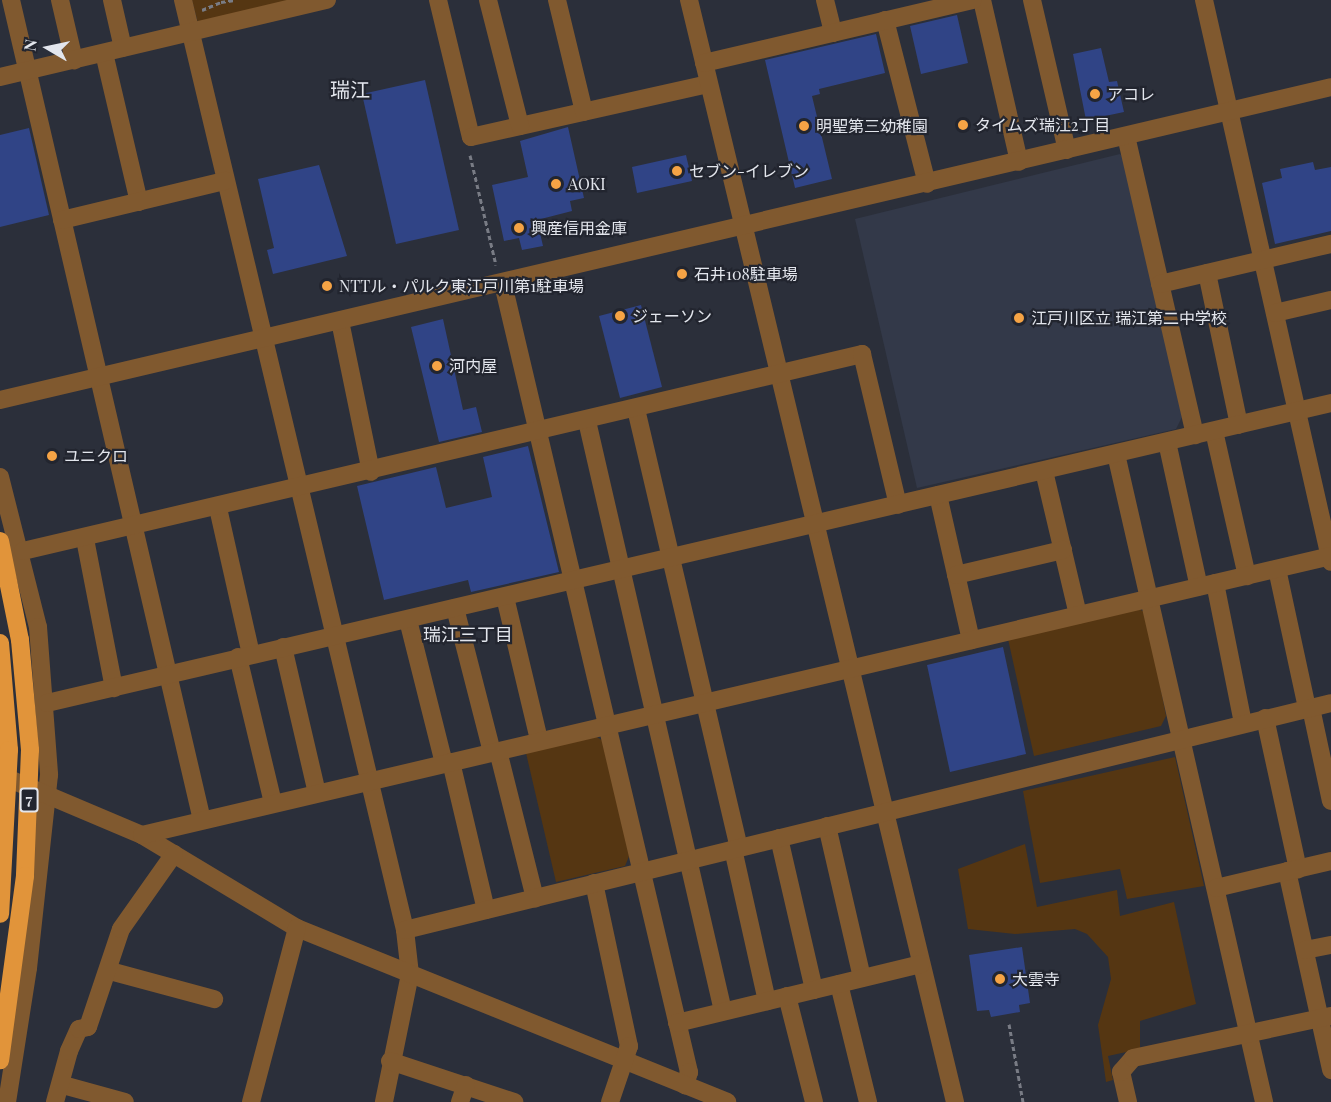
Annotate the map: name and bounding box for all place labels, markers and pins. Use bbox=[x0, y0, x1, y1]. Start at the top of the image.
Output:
place label: アコレ bbox=[1107, 84, 1155, 104]
marker: アコレ bbox=[1088, 87, 1102, 101]
place label: タイムズ瑞江2丁目 bbox=[975, 115, 1111, 135]
place label: 明聖第三幼稚園 bbox=[816, 116, 928, 136]
marker: タイムズ瑞江2丁目 bbox=[956, 118, 970, 132]
marker: 明聖第三幼稚園 bbox=[797, 119, 811, 133]
place label: セブン-イレブン bbox=[689, 161, 809, 181]
marker: セブン-イレブン bbox=[670, 164, 684, 178]
place label: AOKI bbox=[568, 174, 606, 194]
marker: AOKI bbox=[549, 177, 563, 191]
place label: 興産信用金庫 bbox=[531, 218, 627, 238]
marker: 興産信用金庫 bbox=[512, 221, 526, 235]
place label: 石井108駐車場 bbox=[694, 264, 798, 284]
marker: 石井108駐車場 bbox=[675, 267, 689, 281]
place label: NTTル・パルク東江戸川第1駐車場 bbox=[339, 276, 584, 296]
marker: NTTル・パルク東江戸川第1駐車場 bbox=[320, 279, 334, 293]
place label: ジェーソン bbox=[632, 306, 712, 326]
place label: 江戸川区立 瑞江第二中学校 bbox=[1031, 308, 1227, 328]
marker: ジェーソン bbox=[613, 309, 627, 323]
marker: 江戸川区立 瑞江第二中学校 bbox=[1012, 311, 1026, 325]
place label: 河内屋 bbox=[449, 356, 497, 376]
marker: 河内屋 bbox=[430, 359, 444, 373]
place label: ユニクロ bbox=[64, 446, 128, 466]
marker: ユニクロ bbox=[45, 449, 59, 463]
place label: 大雲寺 bbox=[1012, 969, 1060, 989]
marker: 大雲寺 bbox=[993, 972, 1007, 986]

